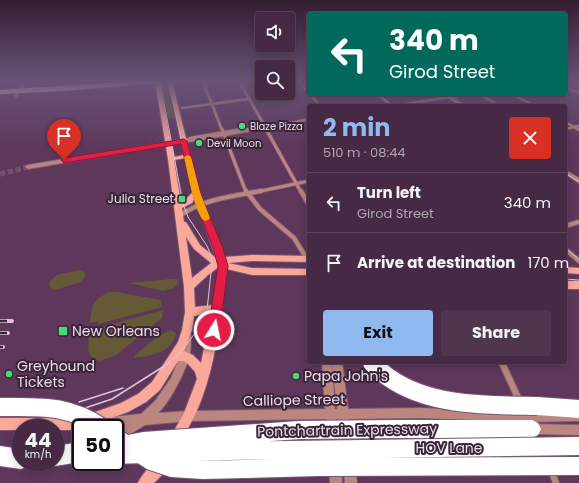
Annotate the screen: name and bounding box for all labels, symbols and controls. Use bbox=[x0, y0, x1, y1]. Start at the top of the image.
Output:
map controls bbox=[255, 12, 295, 100]
button: sound bbox=[255, 12, 295, 52]
text: 340 m bbox=[389, 21, 479, 60]
icon: left bbox=[323, 28, 375, 80]
text: Girod Street bbox=[389, 59, 495, 84]
button: search bbox=[255, 60, 295, 100]
text: 2 min bbox=[323, 111, 390, 144]
button: close bbox=[509, 117, 551, 159]
pin bbox=[47, 119, 81, 160]
place label: Blaze Pizza bbox=[250, 119, 303, 134]
marker: Blaze Pizza bbox=[237, 121, 247, 131]
icon: arrive bbox=[53, 125, 75, 147]
place label: Devil Moon bbox=[207, 136, 261, 151]
marker: Devil Moon bbox=[194, 138, 204, 148]
text: 510 m · 08:44 bbox=[323, 143, 406, 162]
text: Turn left bbox=[357, 182, 421, 203]
place label: Julia Street bbox=[108, 190, 174, 207]
icon: left bbox=[323, 192, 345, 214]
text: 340 m bbox=[504, 192, 551, 213]
marker: Julia Street bbox=[177, 194, 187, 204]
text: Girod Street bbox=[357, 204, 434, 223]
icon: arrive bbox=[323, 252, 345, 274]
text: Arrive at destination bbox=[357, 252, 515, 273]
text: 170 m bbox=[527, 252, 569, 273]
position arrow bbox=[193, 309, 235, 351]
button: Exit bbox=[323, 310, 433, 356]
button: Share bbox=[441, 310, 551, 356]
place label: New Orleans bbox=[72, 321, 160, 341]
marker: New Orleans bbox=[57, 325, 69, 337]
place label: Greyhound Tickets bbox=[17, 356, 95, 392]
place label: Papa John's bbox=[304, 366, 388, 386]
marker: Greyhound Tickets bbox=[4, 369, 14, 379]
marker: Papa John's bbox=[291, 371, 301, 381]
street label: Calliope Street bbox=[243, 389, 345, 411]
street label: Pontchartrain Expressway bbox=[257, 418, 437, 442]
speed limit sign: 50 bbox=[72, 419, 124, 471]
text: 44 bbox=[24, 426, 52, 454]
street label: HOV Lane bbox=[415, 438, 483, 458]
text: km/h bbox=[25, 447, 51, 462]

